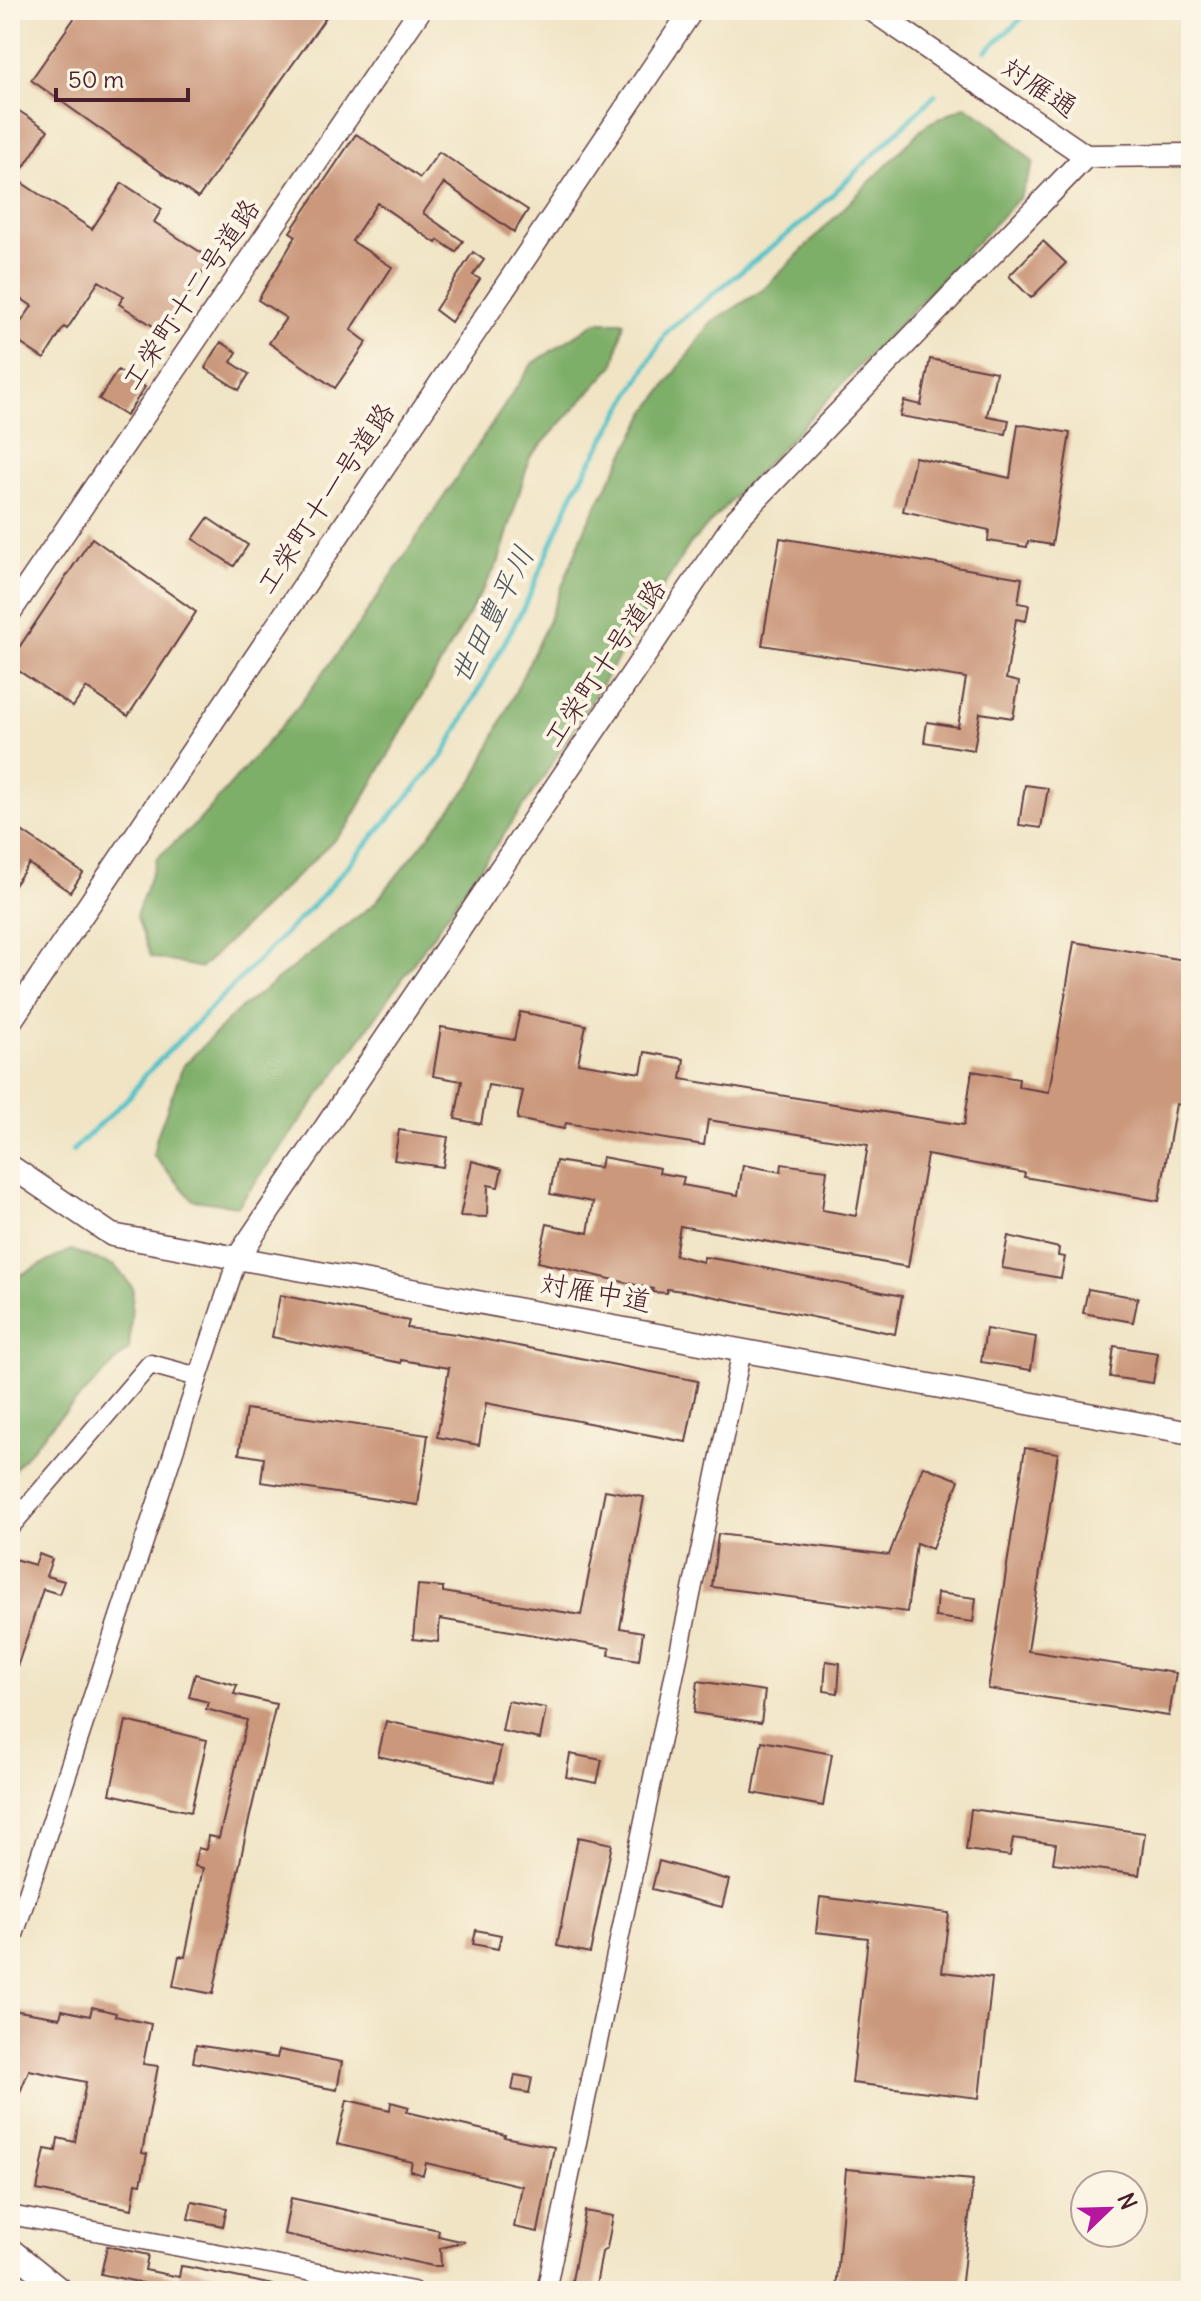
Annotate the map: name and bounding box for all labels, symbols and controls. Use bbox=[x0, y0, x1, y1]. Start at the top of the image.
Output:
street label: 対雁通 bbox=[995, 49, 1085, 125]
scale bar bbox=[56, 52, 188, 102]
text: 50 m bbox=[68, 64, 124, 94]
street label: 工栄町十二号道路 bbox=[112, 191, 268, 397]
street label: 工栄町十一号道路 bbox=[247, 395, 403, 601]
water label: 世田豊平川 bbox=[440, 539, 542, 690]
street label: 工栄町十号道路 bbox=[534, 572, 674, 754]
street label: 対雁中道 bbox=[538, 1265, 654, 1319]
north arrow bbox=[1069, 2169, 1149, 2249]
text: N bbox=[1112, 2189, 1143, 2214]

